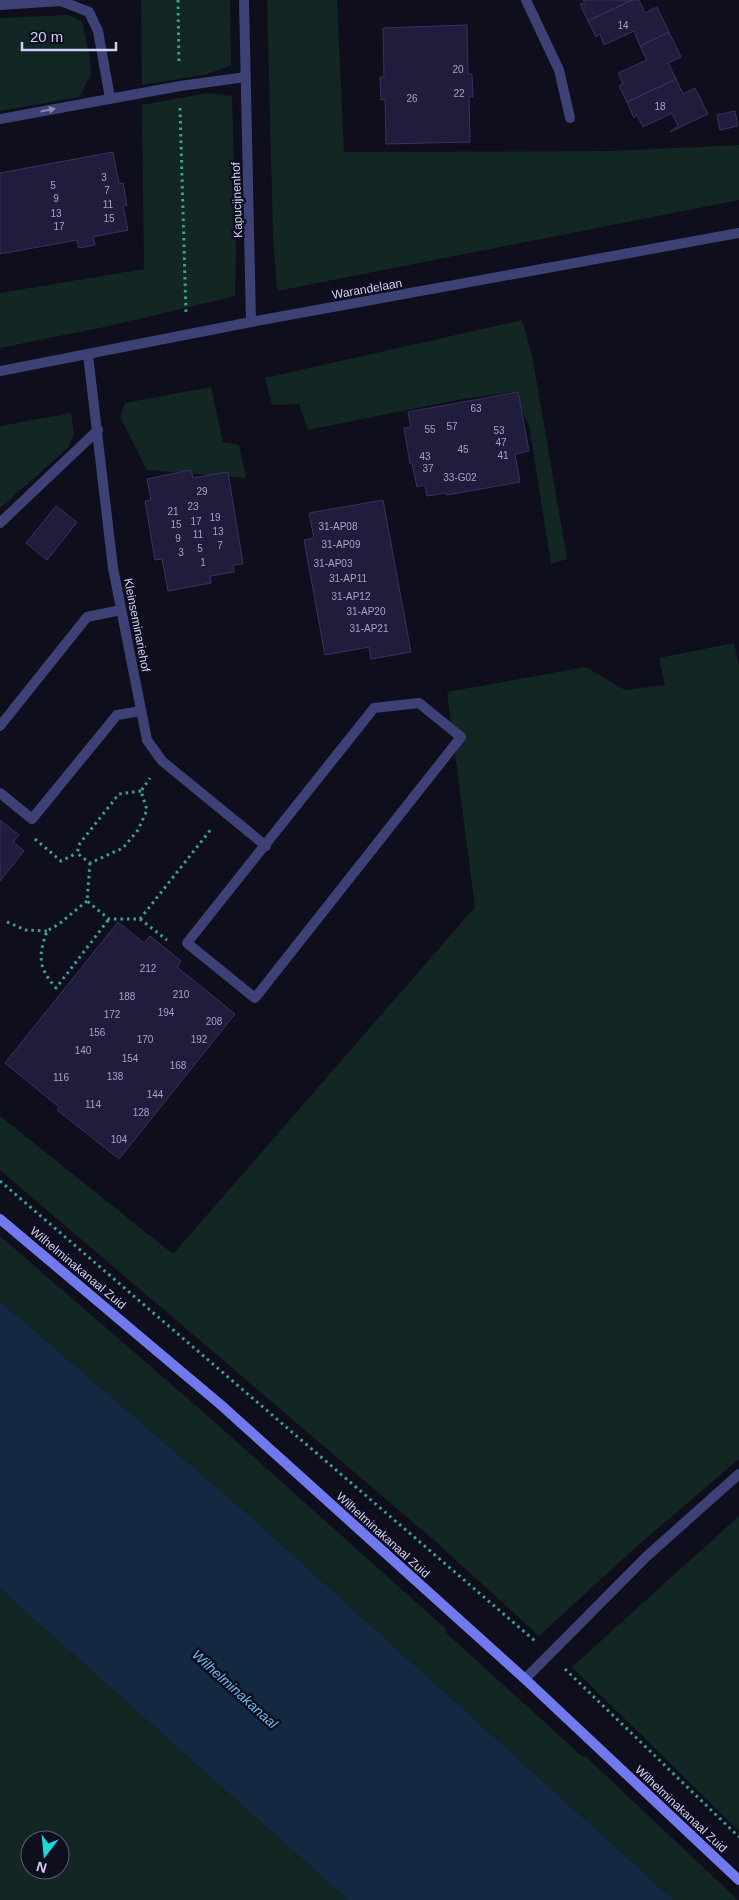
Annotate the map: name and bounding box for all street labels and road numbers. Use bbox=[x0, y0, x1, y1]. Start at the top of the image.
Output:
street label: Kapucijnenhof bbox=[229, 161, 245, 238]
street label: Warandelaan bbox=[331, 276, 403, 302]
street label: Kleinseminariehof bbox=[121, 577, 153, 674]
street label: Wilhelminakanaal Zuid bbox=[27, 1224, 129, 1312]
street label: Wilhelminakanaal Zuid bbox=[333, 1489, 433, 1581]
street label: Wilhelminakanaal Zuid bbox=[632, 1763, 730, 1855]

